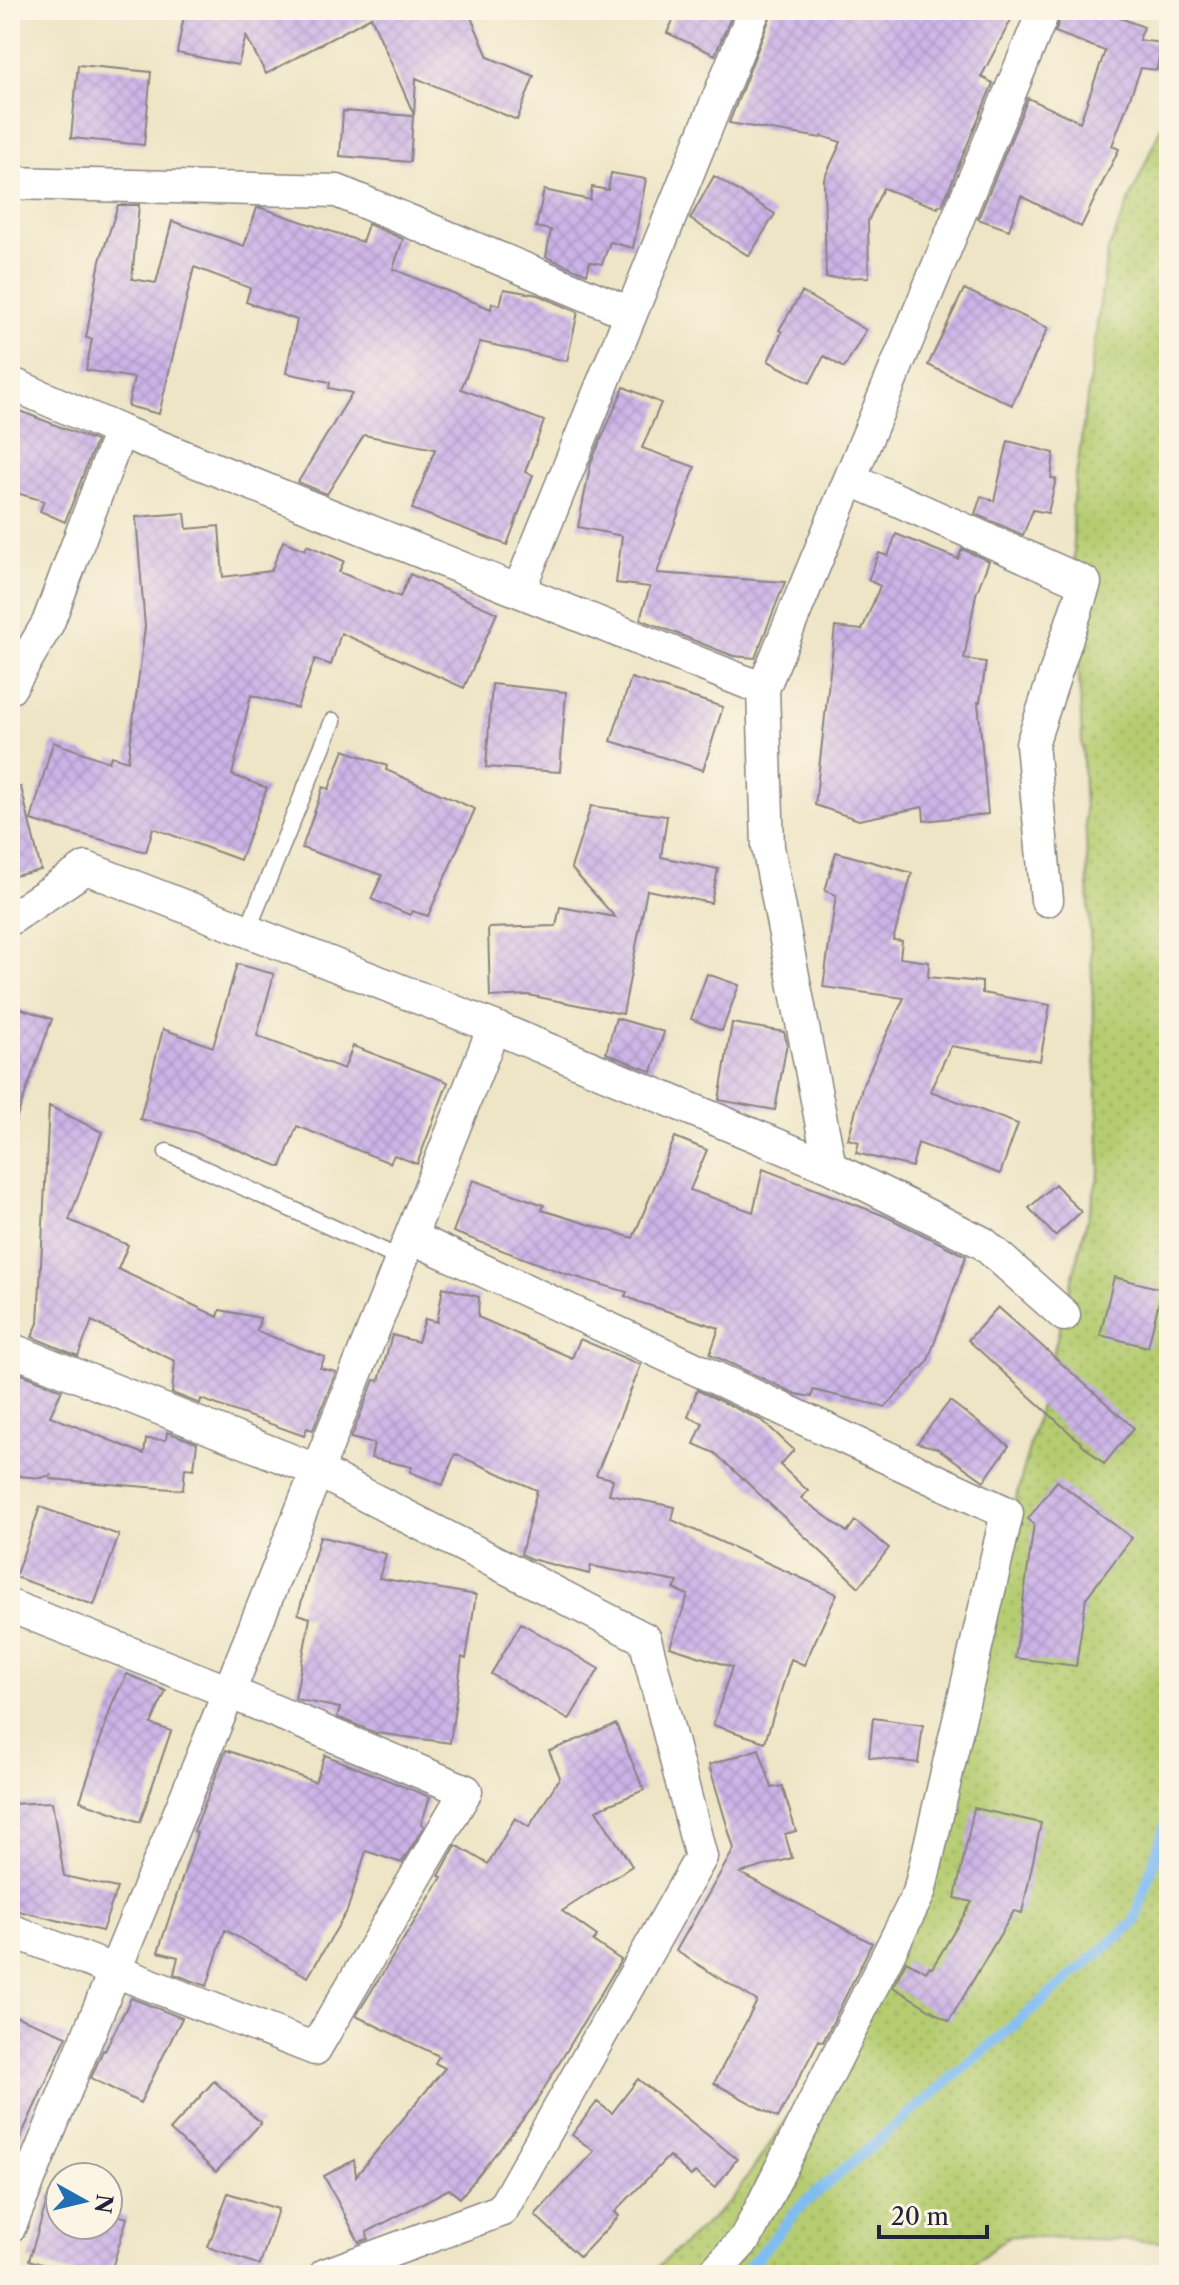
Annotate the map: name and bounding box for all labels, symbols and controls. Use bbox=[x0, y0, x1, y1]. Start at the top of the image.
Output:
north arrow bbox=[44, 2161, 124, 2241]
scale bar bbox=[879, 2189, 987, 2239]
text: N bbox=[89, 2192, 118, 2215]
text: 20 m bbox=[891, 2202, 949, 2231]

